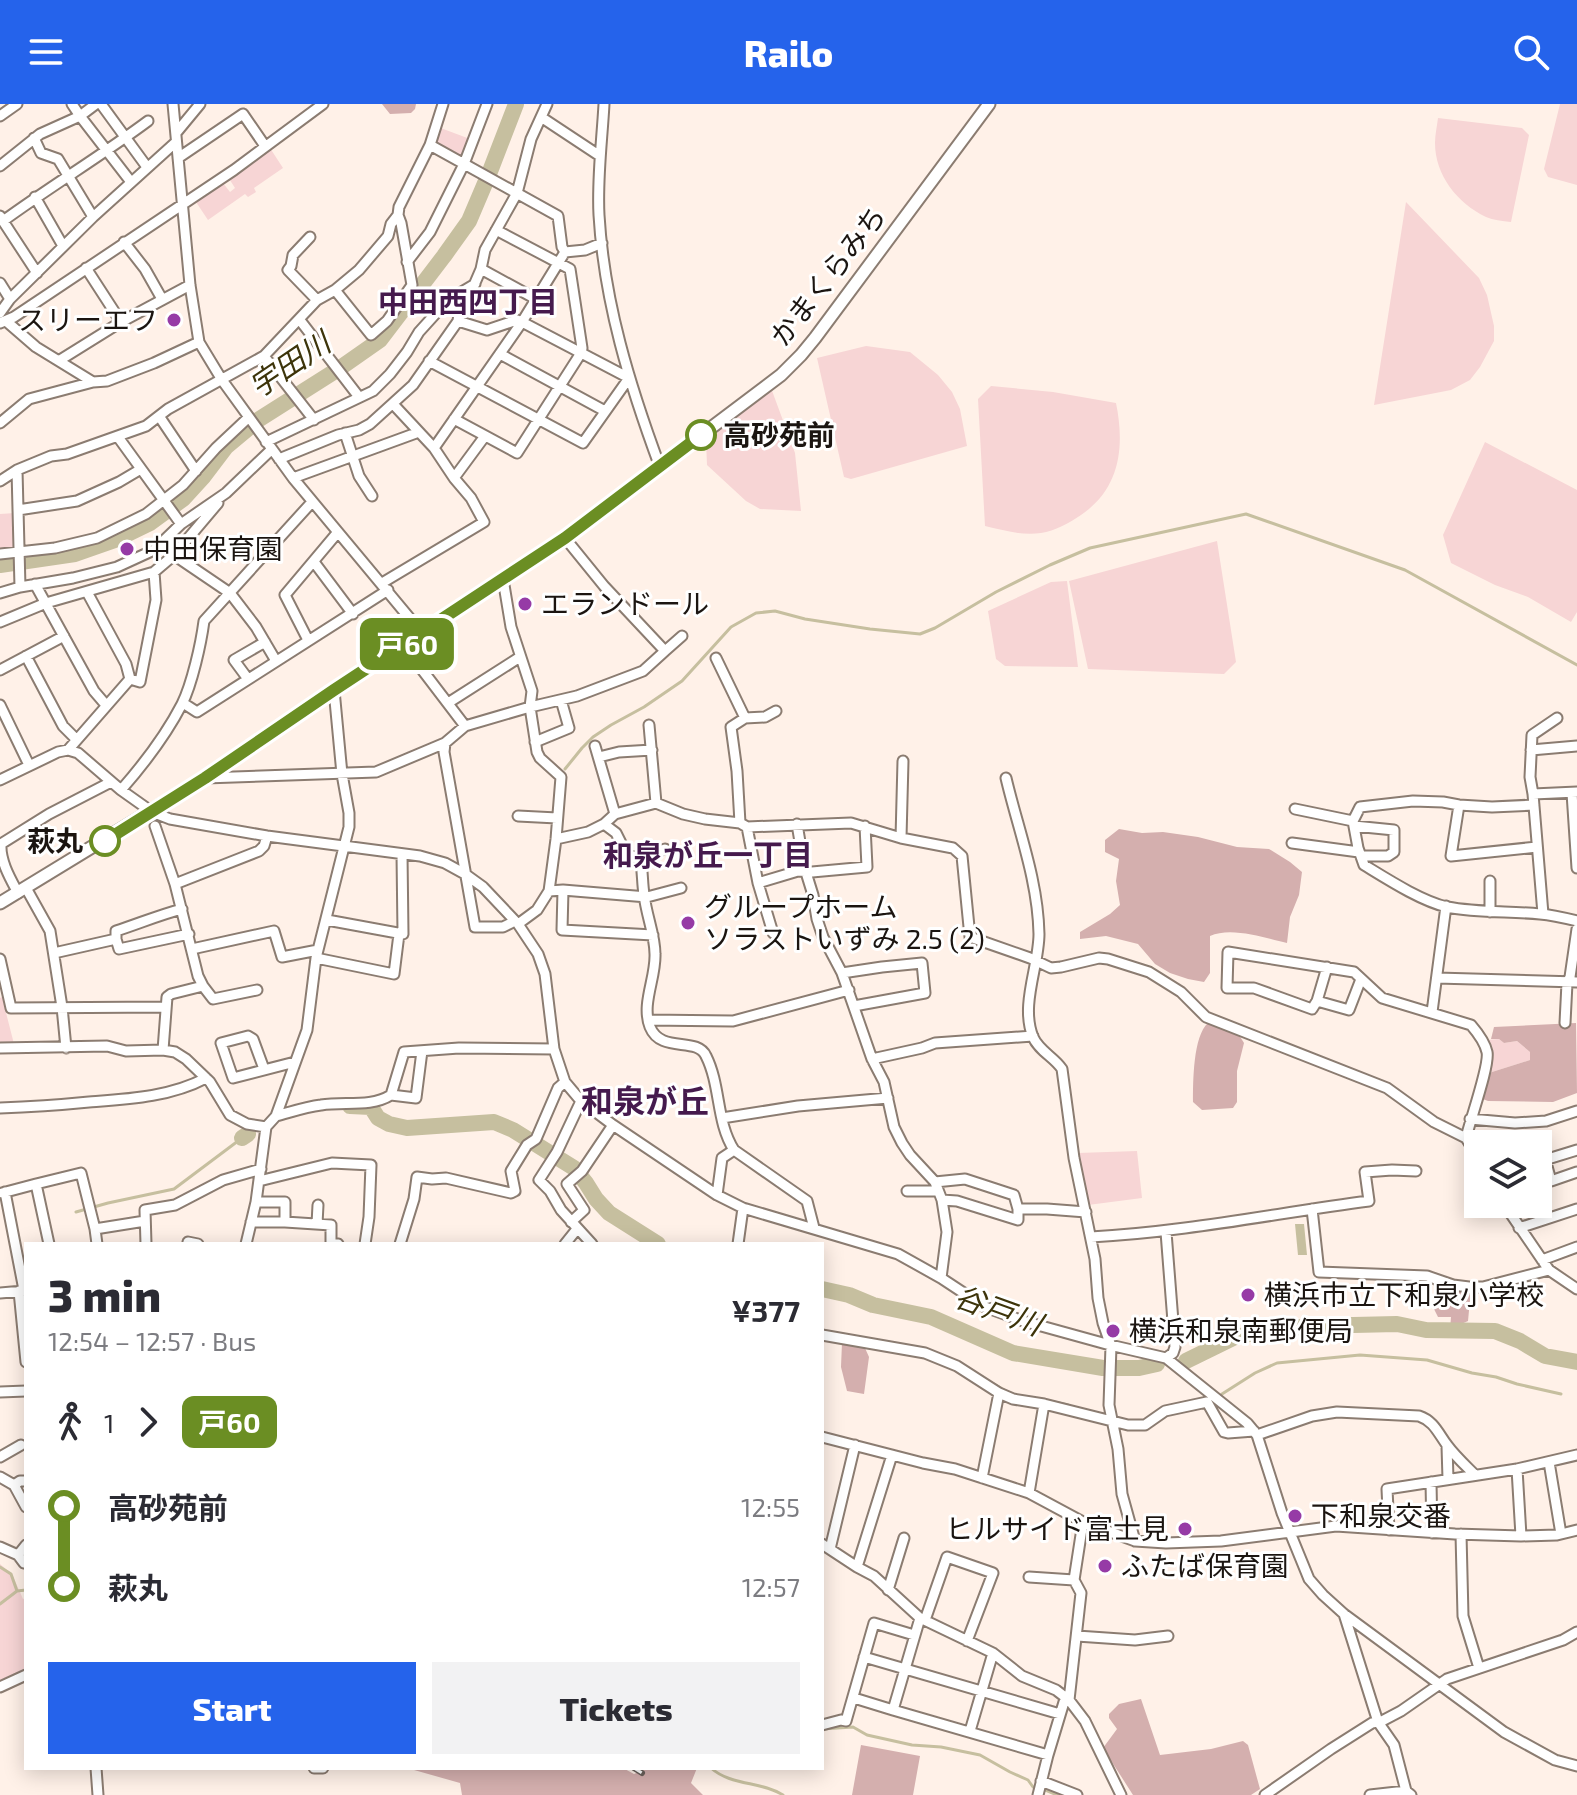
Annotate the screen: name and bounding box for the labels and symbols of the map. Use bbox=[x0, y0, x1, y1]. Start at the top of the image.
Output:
street label: かまくらみち bbox=[762, 199, 892, 352]
district label: 中田西四丁目 bbox=[378, 283, 558, 319]
place label: スリーエフ bbox=[18, 302, 158, 336]
marker: スリーエフ bbox=[165, 311, 183, 329]
water label: 宇田川 bbox=[242, 322, 339, 403]
place label: 高砂苑前 bbox=[723, 417, 835, 451]
marker: 高砂苑前 bbox=[686, 420, 716, 450]
place label: 中田保育園 bbox=[143, 531, 283, 565]
marker: 中田保育園 bbox=[118, 540, 136, 558]
place label: エランドール bbox=[541, 586, 709, 620]
marker: エランドール bbox=[516, 595, 534, 613]
line badge: 戸60 bbox=[361, 618, 453, 670]
place label: 萩丸 bbox=[27, 823, 83, 857]
marker: 萩丸 bbox=[90, 826, 120, 856]
district label: 和泉が丘一丁目 bbox=[603, 836, 813, 872]
place label: グループホーム ソラストいずみ 2.5 (2) bbox=[704, 889, 985, 955]
marker: グループホーム ソラストいずみ 2.5 (2) bbox=[679, 914, 697, 932]
district label: 和泉が丘 bbox=[581, 1081, 709, 1119]
water label: 谷戸川 bbox=[950, 1277, 1050, 1342]
place label: 横浜市立下和泉小学校 bbox=[1264, 1277, 1544, 1311]
marker: 横浜市立下和泉小学校 bbox=[1239, 1286, 1257, 1304]
place label: 横浜和泉南郵便局 bbox=[1129, 1313, 1353, 1347]
marker: 横浜和泉南郵便局 bbox=[1104, 1322, 1122, 1340]
place label: 下和泉交番 bbox=[1311, 1498, 1451, 1532]
marker: 下和泉交番 bbox=[1286, 1507, 1304, 1525]
place label: ヒルサイド富士見 bbox=[945, 1511, 1169, 1545]
marker: ヒルサイド富士見 bbox=[1176, 1520, 1194, 1538]
place label: ふたば保育園 bbox=[1121, 1548, 1289, 1582]
marker: ふたば保育園 bbox=[1096, 1557, 1114, 1575]

